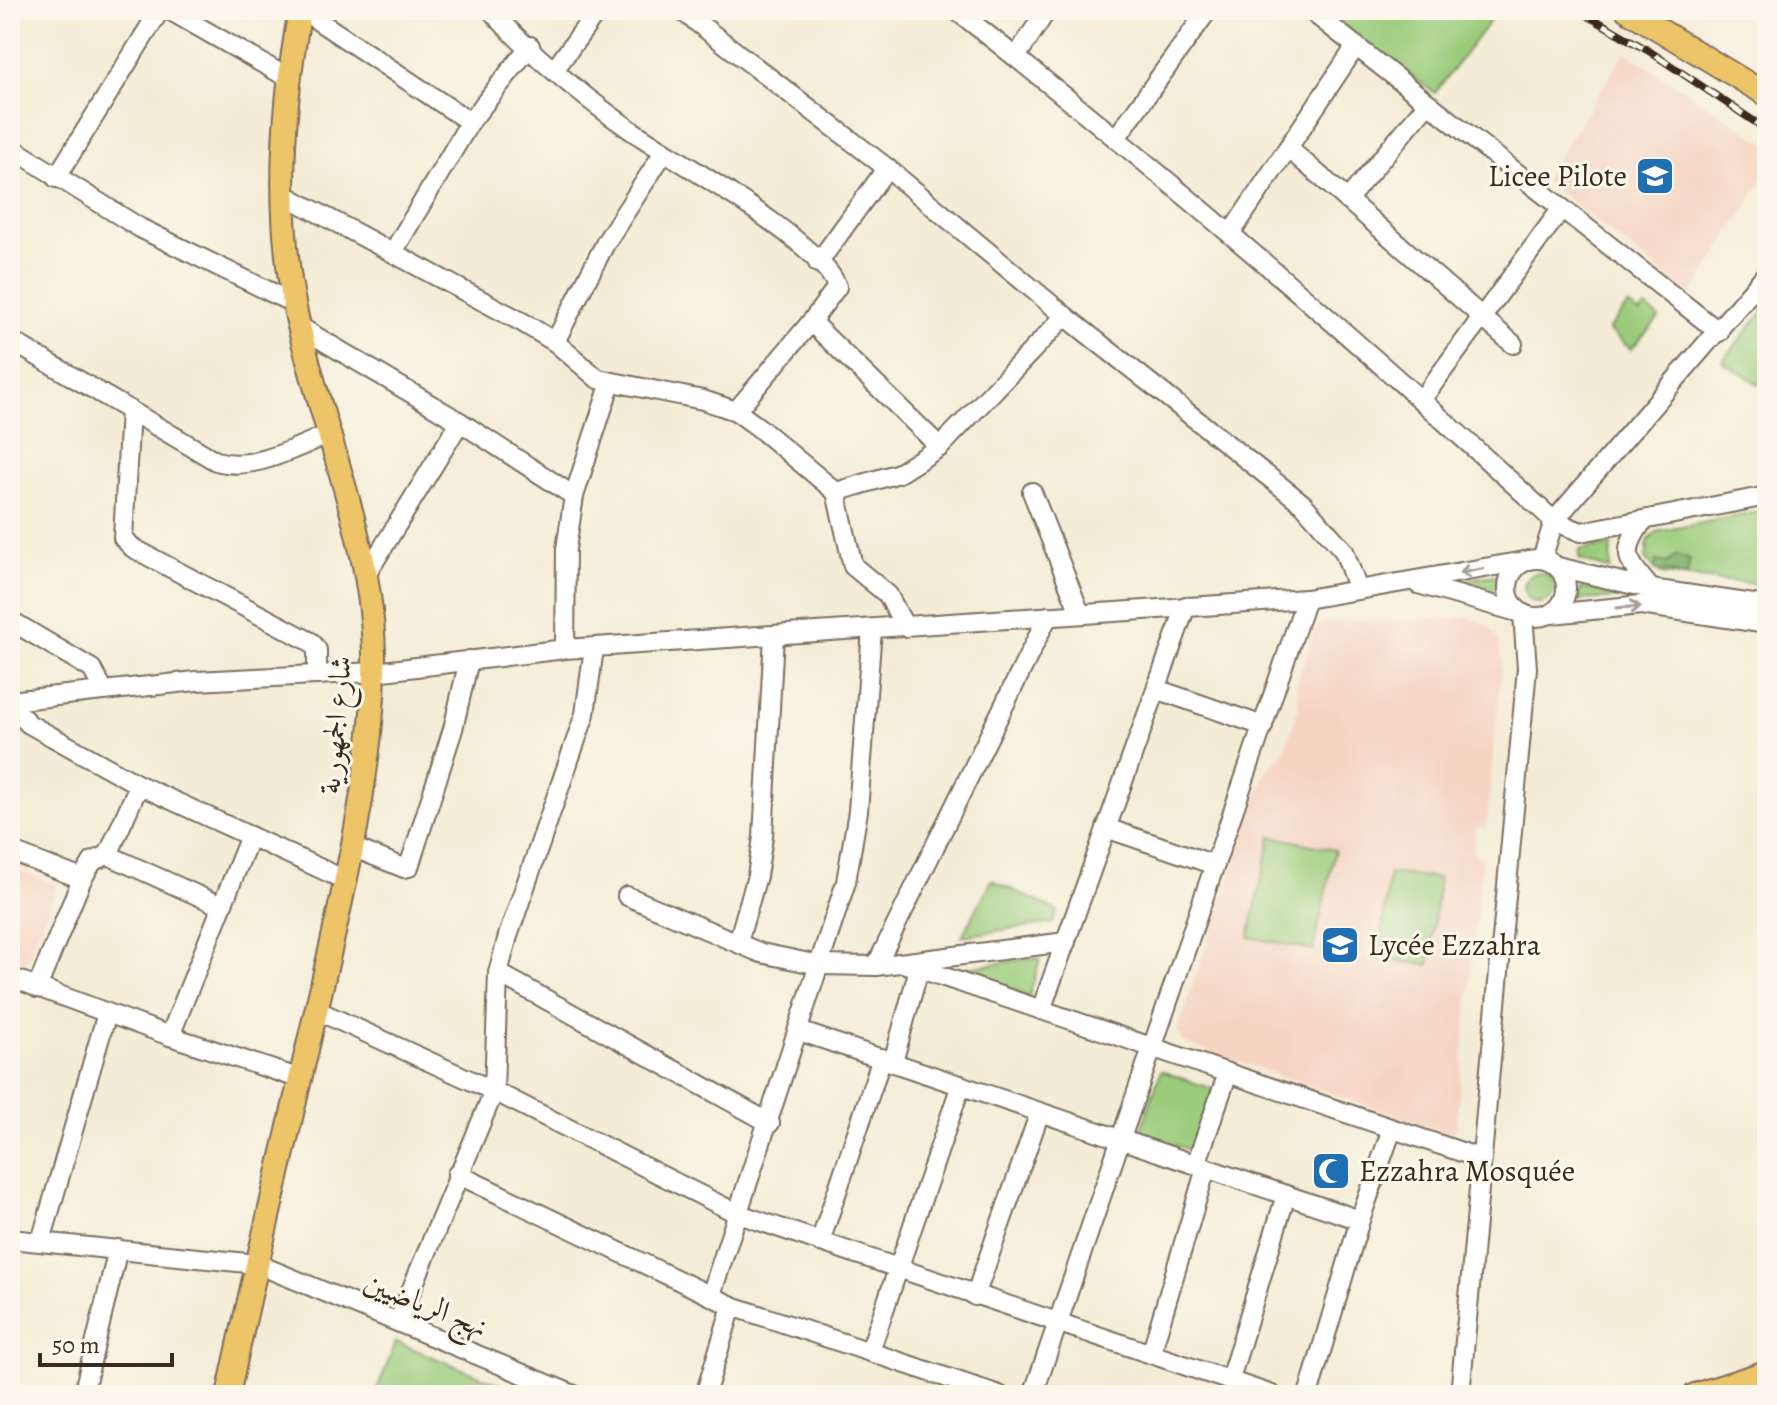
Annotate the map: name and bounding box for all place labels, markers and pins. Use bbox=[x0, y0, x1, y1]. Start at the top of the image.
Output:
school or university icon: Licee Pilote bbox=[1634, 155, 1676, 197]
place label: Licee Pilote bbox=[1488, 156, 1627, 196]
school or university icon: Lycée Ezzahra bbox=[1319, 924, 1361, 966]
place label: Lycée Ezzahra bbox=[1368, 925, 1541, 965]
mosque icon: Ezzahra Mosquée bbox=[1310, 1150, 1352, 1192]
place label: Ezzahra Mosquée bbox=[1359, 1151, 1575, 1191]

